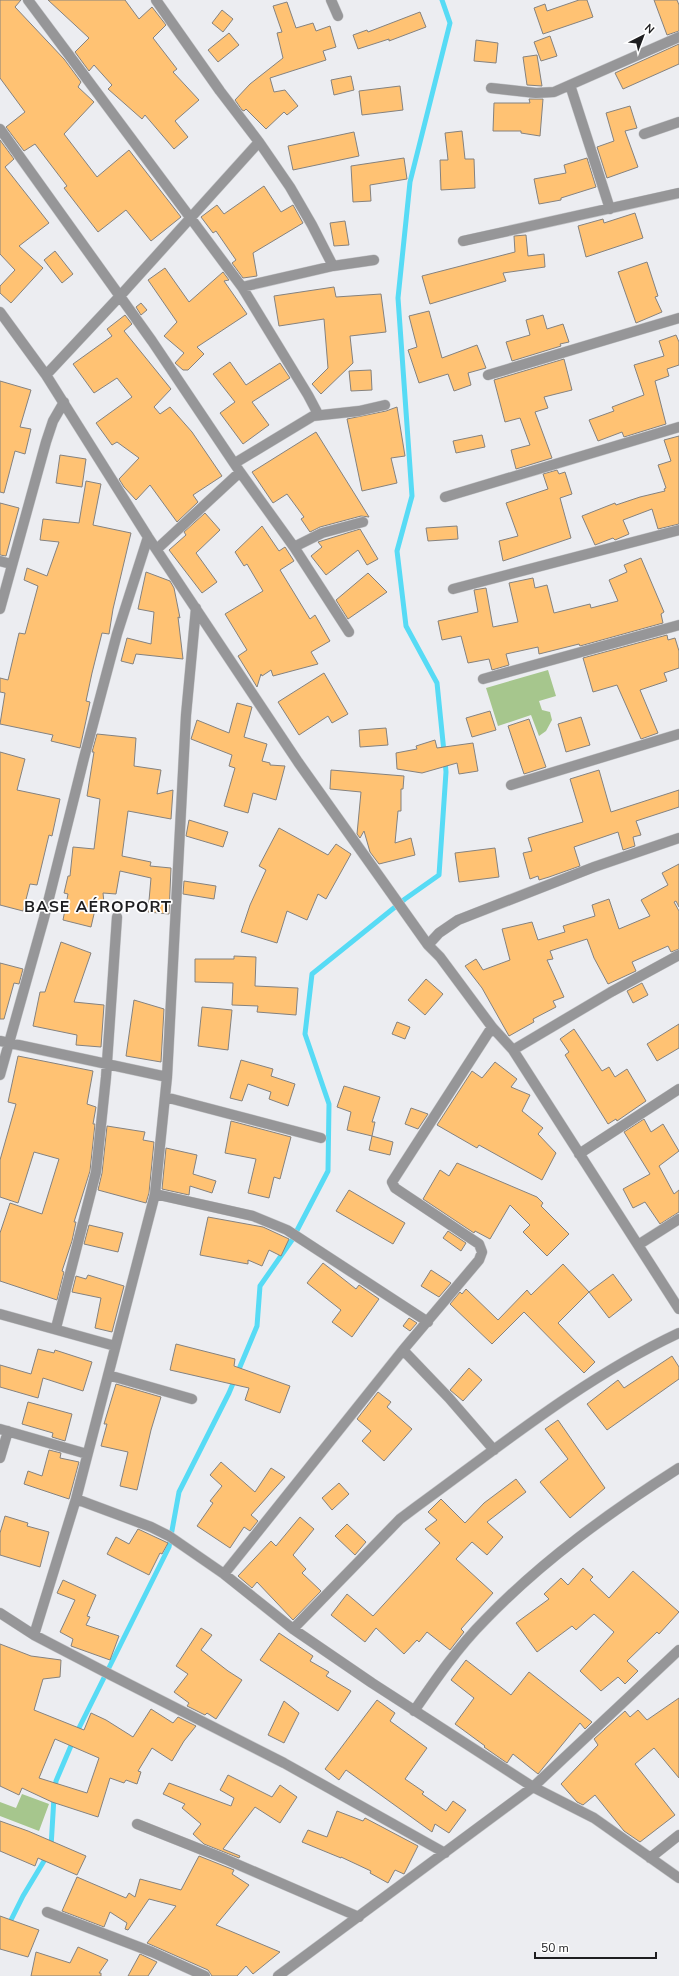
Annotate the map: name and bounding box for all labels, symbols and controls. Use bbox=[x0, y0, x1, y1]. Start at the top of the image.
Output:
north arrow bbox=[623, 16, 663, 56]
text: N bbox=[641, 21, 657, 37]
district label: BASE AÉROPORT bbox=[24, 896, 172, 918]
scale bar bbox=[535, 1934, 656, 1960]
text: 50 m bbox=[541, 1940, 569, 1956]

